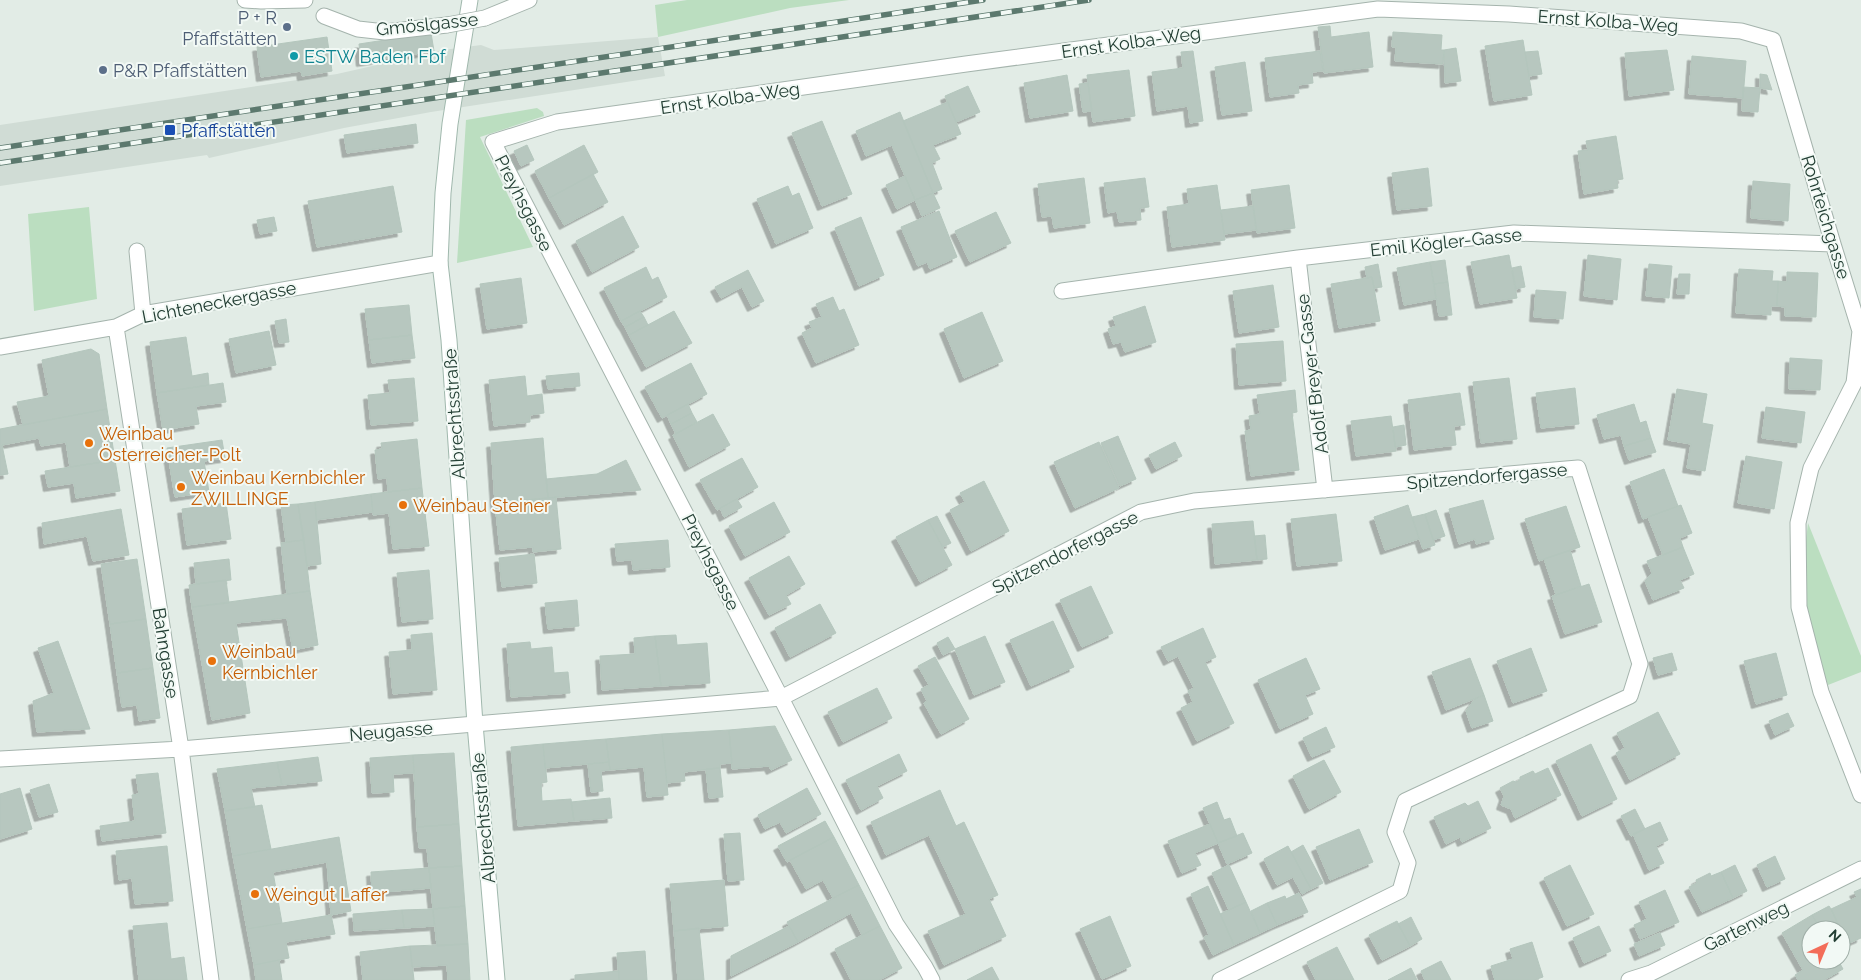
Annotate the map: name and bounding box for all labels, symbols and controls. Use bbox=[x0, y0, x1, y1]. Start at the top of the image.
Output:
street label: Ernst Kolba-Weg bbox=[1537, 6, 1679, 36]
place label: P + R Pfaffstätten bbox=[182, 7, 277, 49]
street label: Gmöslgasse bbox=[375, 8, 480, 40]
marker: P + R Pfaffstätten bbox=[281, 21, 293, 33]
street label: Ernst Kolba-Weg bbox=[1060, 22, 1202, 62]
place label: ESTW Baden Fbf bbox=[304, 46, 447, 67]
marker: ESTW Baden Fbf bbox=[288, 50, 300, 62]
place label: P&R Pfaffstätten bbox=[113, 60, 247, 81]
marker: P&R Pfaffstätten bbox=[97, 64, 109, 76]
street label: Ernst Kolba-Weg bbox=[659, 78, 801, 118]
place label: Pfaffstätten bbox=[181, 120, 276, 141]
marker: Pfaffstätten bbox=[163, 123, 177, 137]
street label: Preyhsgasse bbox=[491, 151, 557, 255]
street label: Rohrteichgasse bbox=[1797, 152, 1855, 282]
street label: Emil Kögler-Gasse bbox=[1369, 224, 1523, 260]
street label: Lichteneckergasse bbox=[140, 277, 298, 327]
street label: Adolf Breyer-Gasse bbox=[1292, 292, 1332, 455]
street label: Albrechtsstraße bbox=[439, 347, 469, 480]
place label: Weinbau Österreicher-Polt bbox=[99, 423, 241, 465]
marker: Weinbau Österreicher-Polt bbox=[83, 437, 95, 449]
street label: Spitzendorfergasse bbox=[1406, 458, 1569, 493]
place label: Weinbau Kernbichler ZWILLINGE bbox=[191, 467, 366, 509]
marker: Weinbau Kernbichler ZWILLINGE bbox=[175, 481, 187, 493]
place label: Weinbau Steiner bbox=[413, 495, 551, 516]
marker: Weinbau Steiner bbox=[397, 499, 409, 511]
street label: Spitzendorfergasse bbox=[988, 506, 1142, 598]
street label: Preyhsgasse bbox=[678, 510, 744, 614]
street label: Bahngasse bbox=[148, 606, 184, 700]
place label: Weinbau Kernbichler bbox=[222, 641, 318, 683]
marker: Weinbau Kernbichler bbox=[206, 655, 218, 667]
street label: Neugasse bbox=[348, 717, 434, 745]
street label: Albrechtsstraße bbox=[467, 751, 499, 884]
place label: Weingut Laffer bbox=[265, 884, 388, 905]
marker: Weingut Laffer bbox=[249, 888, 261, 900]
street label: Gartenweg bbox=[1700, 896, 1792, 956]
north arrow bbox=[1801, 920, 1851, 970]
text: N bbox=[1826, 926, 1844, 945]

